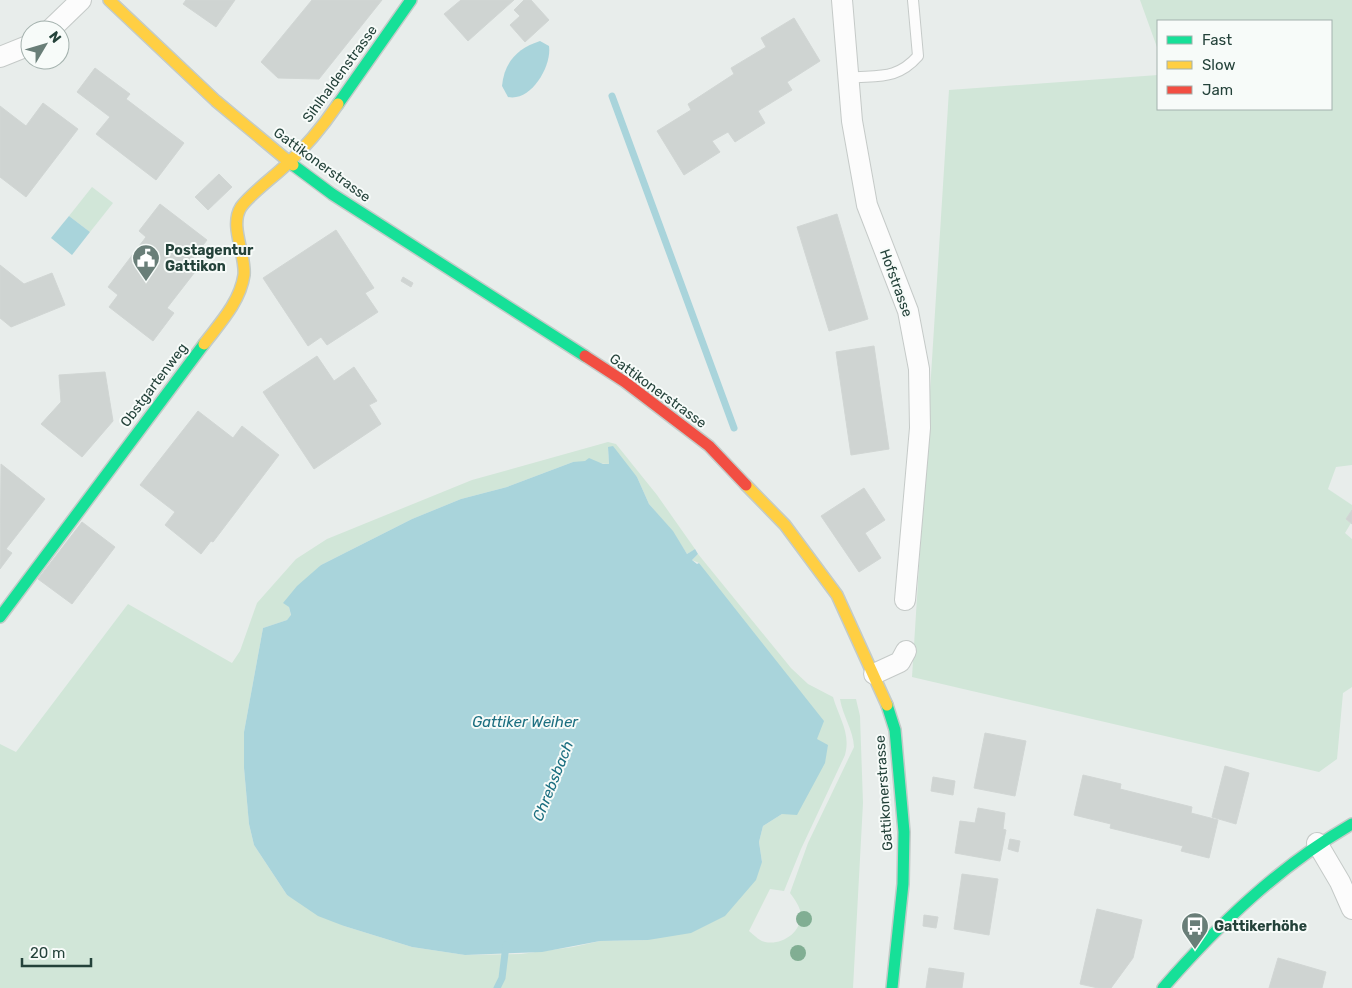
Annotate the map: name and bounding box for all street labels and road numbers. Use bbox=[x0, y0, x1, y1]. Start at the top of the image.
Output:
street label: Sihlhaldenstrasse bbox=[299, 22, 381, 126]
street label: Gattikonerstrasse bbox=[270, 124, 374, 206]
street label: Hofstrasse bbox=[876, 247, 916, 319]
street label: Obstgartenweg bbox=[117, 340, 191, 430]
street label: Gattikonerstrasse bbox=[606, 350, 710, 432]
street label: Gattikonerstrasse bbox=[871, 735, 897, 851]

